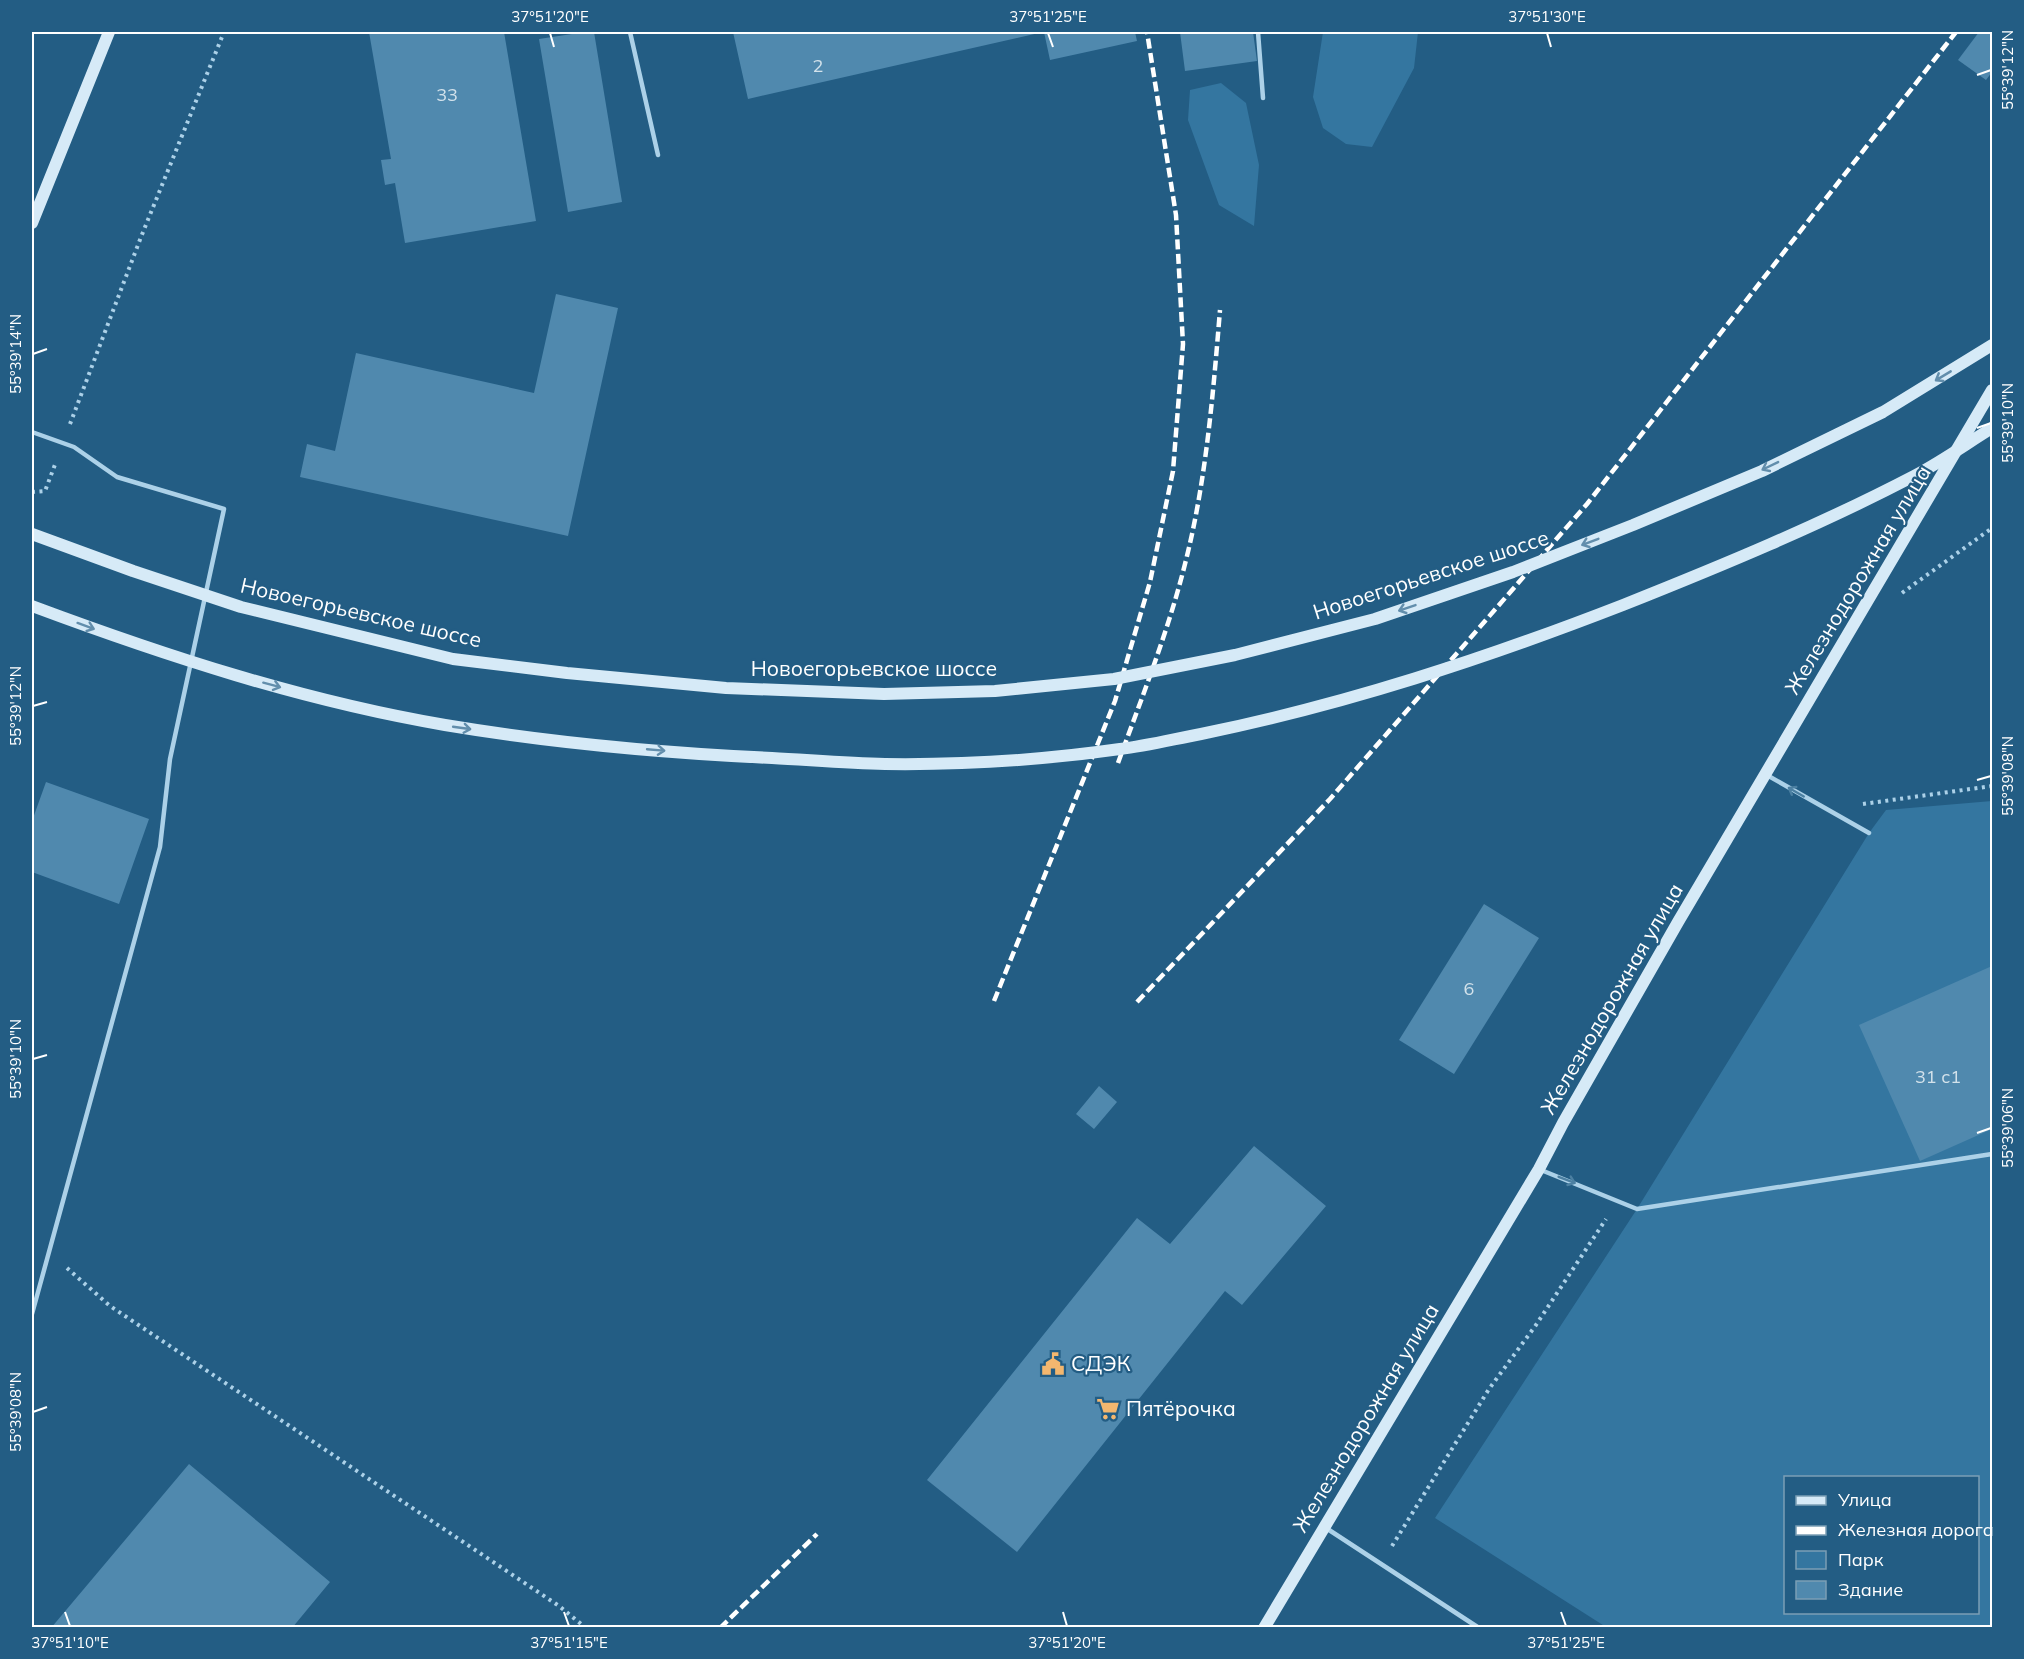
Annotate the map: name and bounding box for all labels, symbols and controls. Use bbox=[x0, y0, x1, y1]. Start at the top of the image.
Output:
text: 37°51'20"E bbox=[511, 7, 589, 26]
text: 37°51'25"E bbox=[1009, 7, 1087, 26]
text: 37°51'30"E bbox=[1508, 7, 1586, 26]
text: 55°39'12"N bbox=[1998, 30, 2017, 110]
house number: 2 bbox=[813, 54, 823, 77]
house number: 33 bbox=[436, 83, 458, 106]
text: 55°39'14"N bbox=[6, 314, 25, 394]
one-way arrow bbox=[1935, 370, 1952, 382]
text: 55°39'10"N bbox=[1998, 383, 2017, 463]
street label: Железнодорожная улица bbox=[1778, 460, 1936, 699]
one-way arrow bbox=[1762, 461, 1780, 473]
street label: Новоегорьевское шоссе bbox=[1309, 524, 1552, 624]
one-way arrow bbox=[1582, 537, 1600, 548]
street label: Новоегорьевское шоссе bbox=[238, 572, 484, 652]
one-way arrow bbox=[1398, 604, 1417, 615]
one-way arrow bbox=[76, 621, 95, 632]
street label: Новоегорьевское шоссе bbox=[751, 655, 997, 681]
text: 55°39'12"N bbox=[6, 666, 25, 746]
one-way arrow bbox=[262, 680, 281, 691]
one-way arrow bbox=[452, 722, 472, 733]
text: 55°39'08"N bbox=[1998, 736, 2017, 816]
one-way arrow bbox=[646, 745, 665, 756]
one-way arrow bbox=[1788, 786, 1805, 798]
street label: Железнодорожная улица bbox=[1534, 878, 1688, 1119]
house number: 6 bbox=[1464, 977, 1474, 1000]
text: 55°39'10"N bbox=[6, 1019, 25, 1099]
house number: 31 с1 bbox=[1915, 1065, 1961, 1088]
text: 55°39'06"N bbox=[1998, 1088, 2017, 1168]
one-way arrow bbox=[1558, 1175, 1576, 1186]
street label: Железнодорожная улица bbox=[1286, 1298, 1444, 1537]
place label: СДЭК bbox=[1071, 1350, 1131, 1376]
public building icon: СДЭК bbox=[1040, 1351, 1066, 1377]
text: 55°39'08"N bbox=[6, 1372, 25, 1452]
place label: Пятёрочка bbox=[1126, 1395, 1236, 1421]
supermarket icon: Пятёрочка bbox=[1095, 1396, 1121, 1422]
legend bbox=[1784, 1476, 1979, 1614]
text: Улица bbox=[1837, 1488, 1892, 1511]
text: Железная дорога bbox=[1838, 1518, 1994, 1541]
text: Парк bbox=[1838, 1548, 1884, 1571]
text: Здание bbox=[1838, 1578, 1903, 1601]
text: 37°51'10"E bbox=[31, 1633, 109, 1652]
text: 37°51'15"E bbox=[530, 1633, 608, 1652]
text: 37°51'20"E bbox=[1028, 1633, 1106, 1652]
text: 37°51'25"E bbox=[1527, 1633, 1605, 1652]

